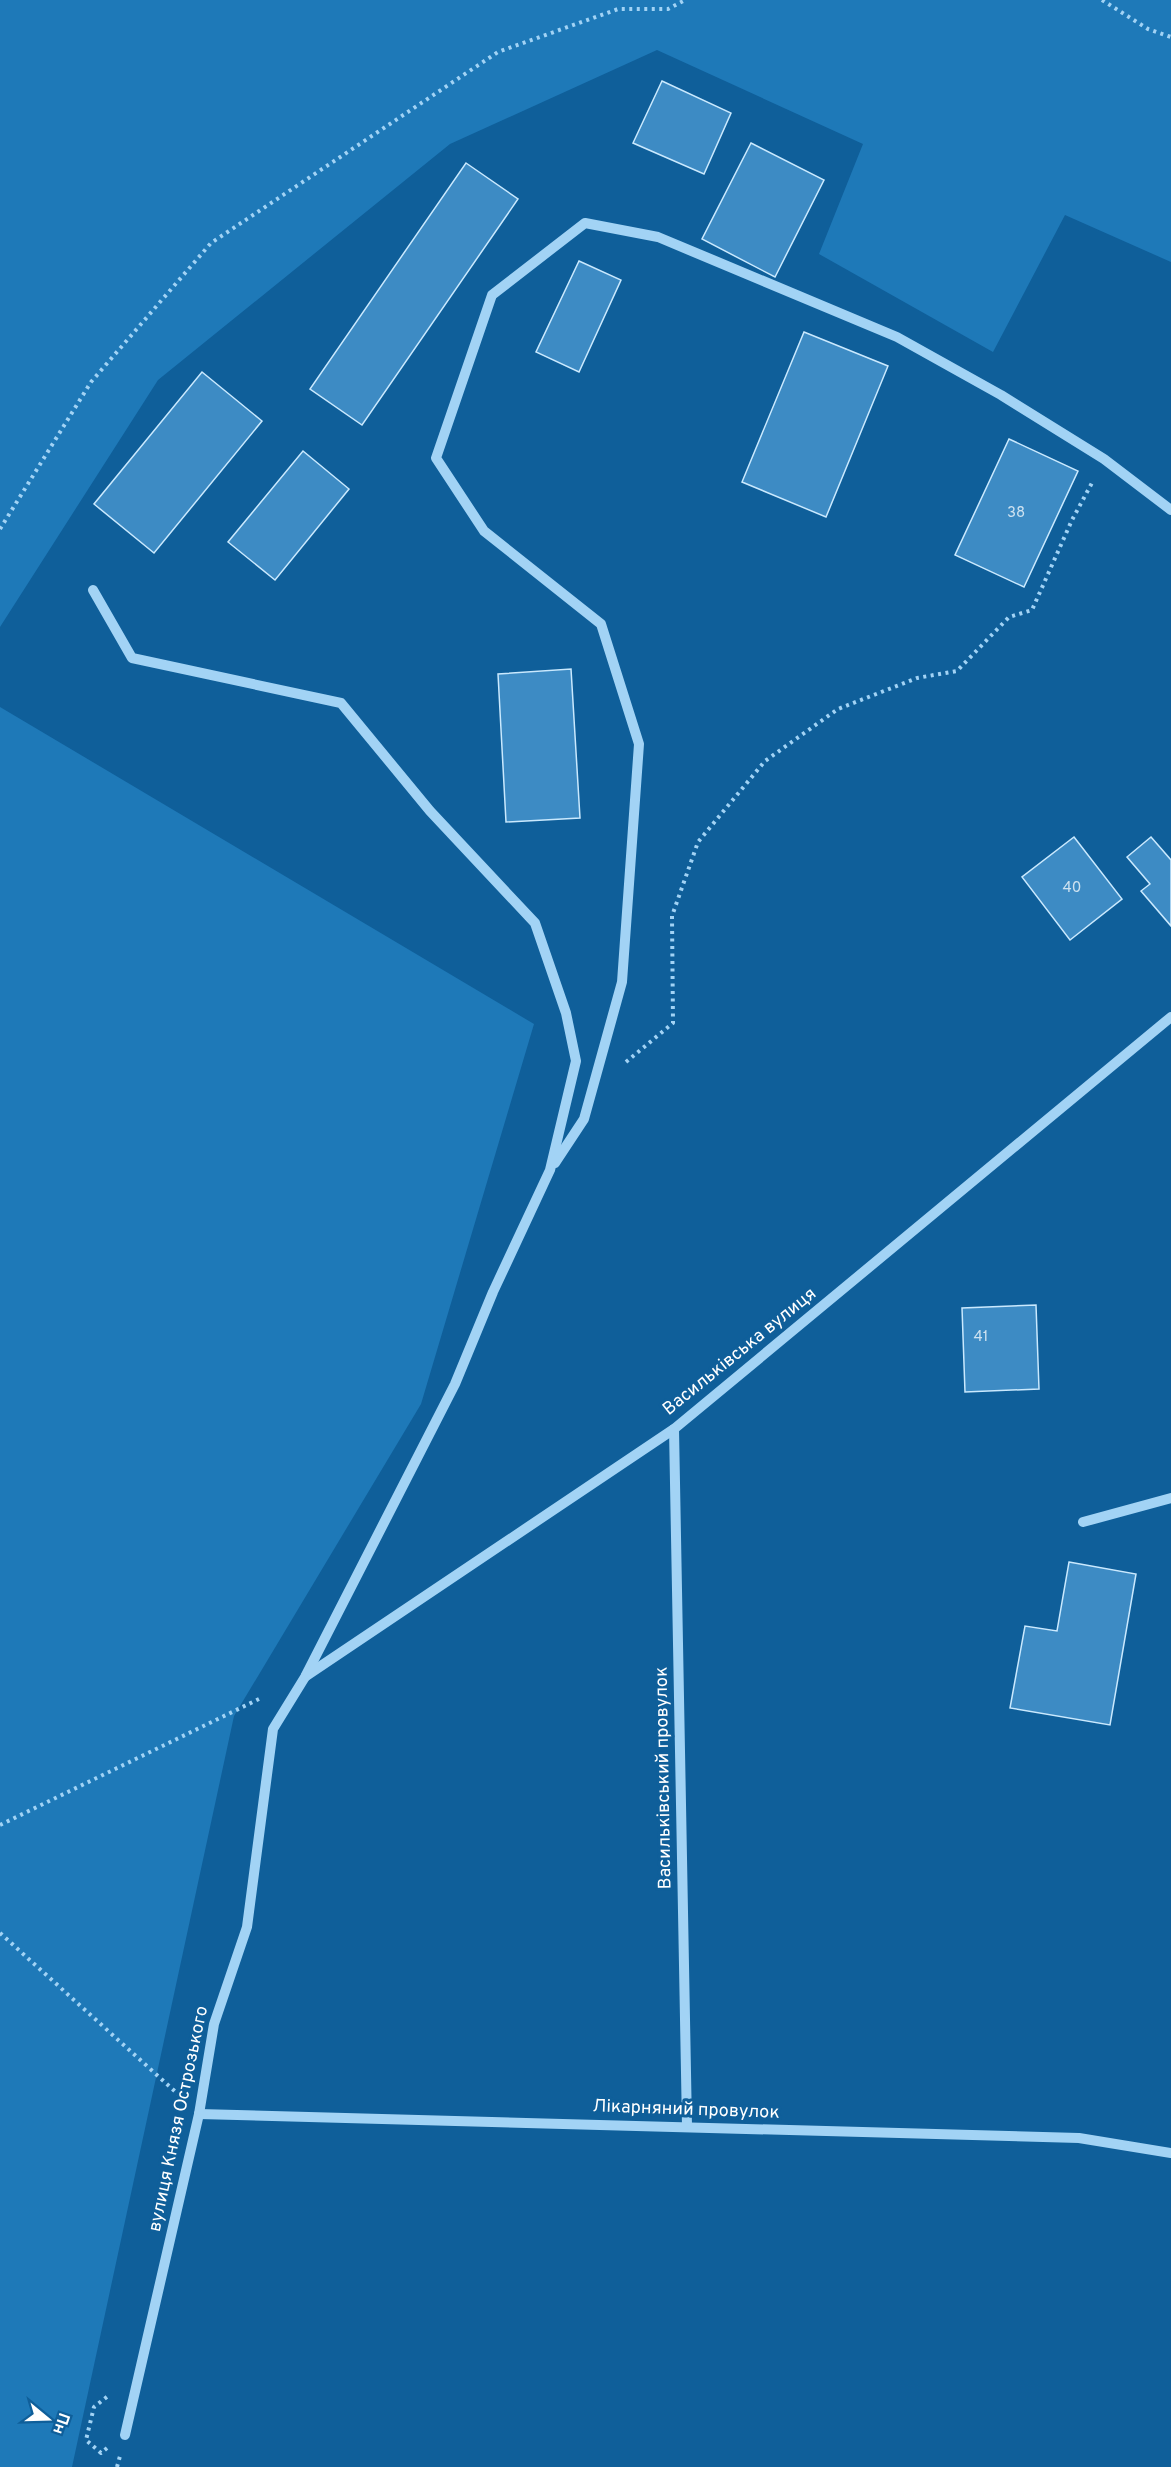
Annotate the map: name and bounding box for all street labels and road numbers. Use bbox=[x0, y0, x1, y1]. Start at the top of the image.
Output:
street label: Васильківська вулиця bbox=[658, 1283, 822, 1421]
street label: Васильківський провулок bbox=[651, 1666, 677, 1890]
street label: вулиця Князя Острозького bbox=[144, 2004, 214, 2234]
street label: Лікарняний провулок bbox=[592, 2095, 780, 2125]

